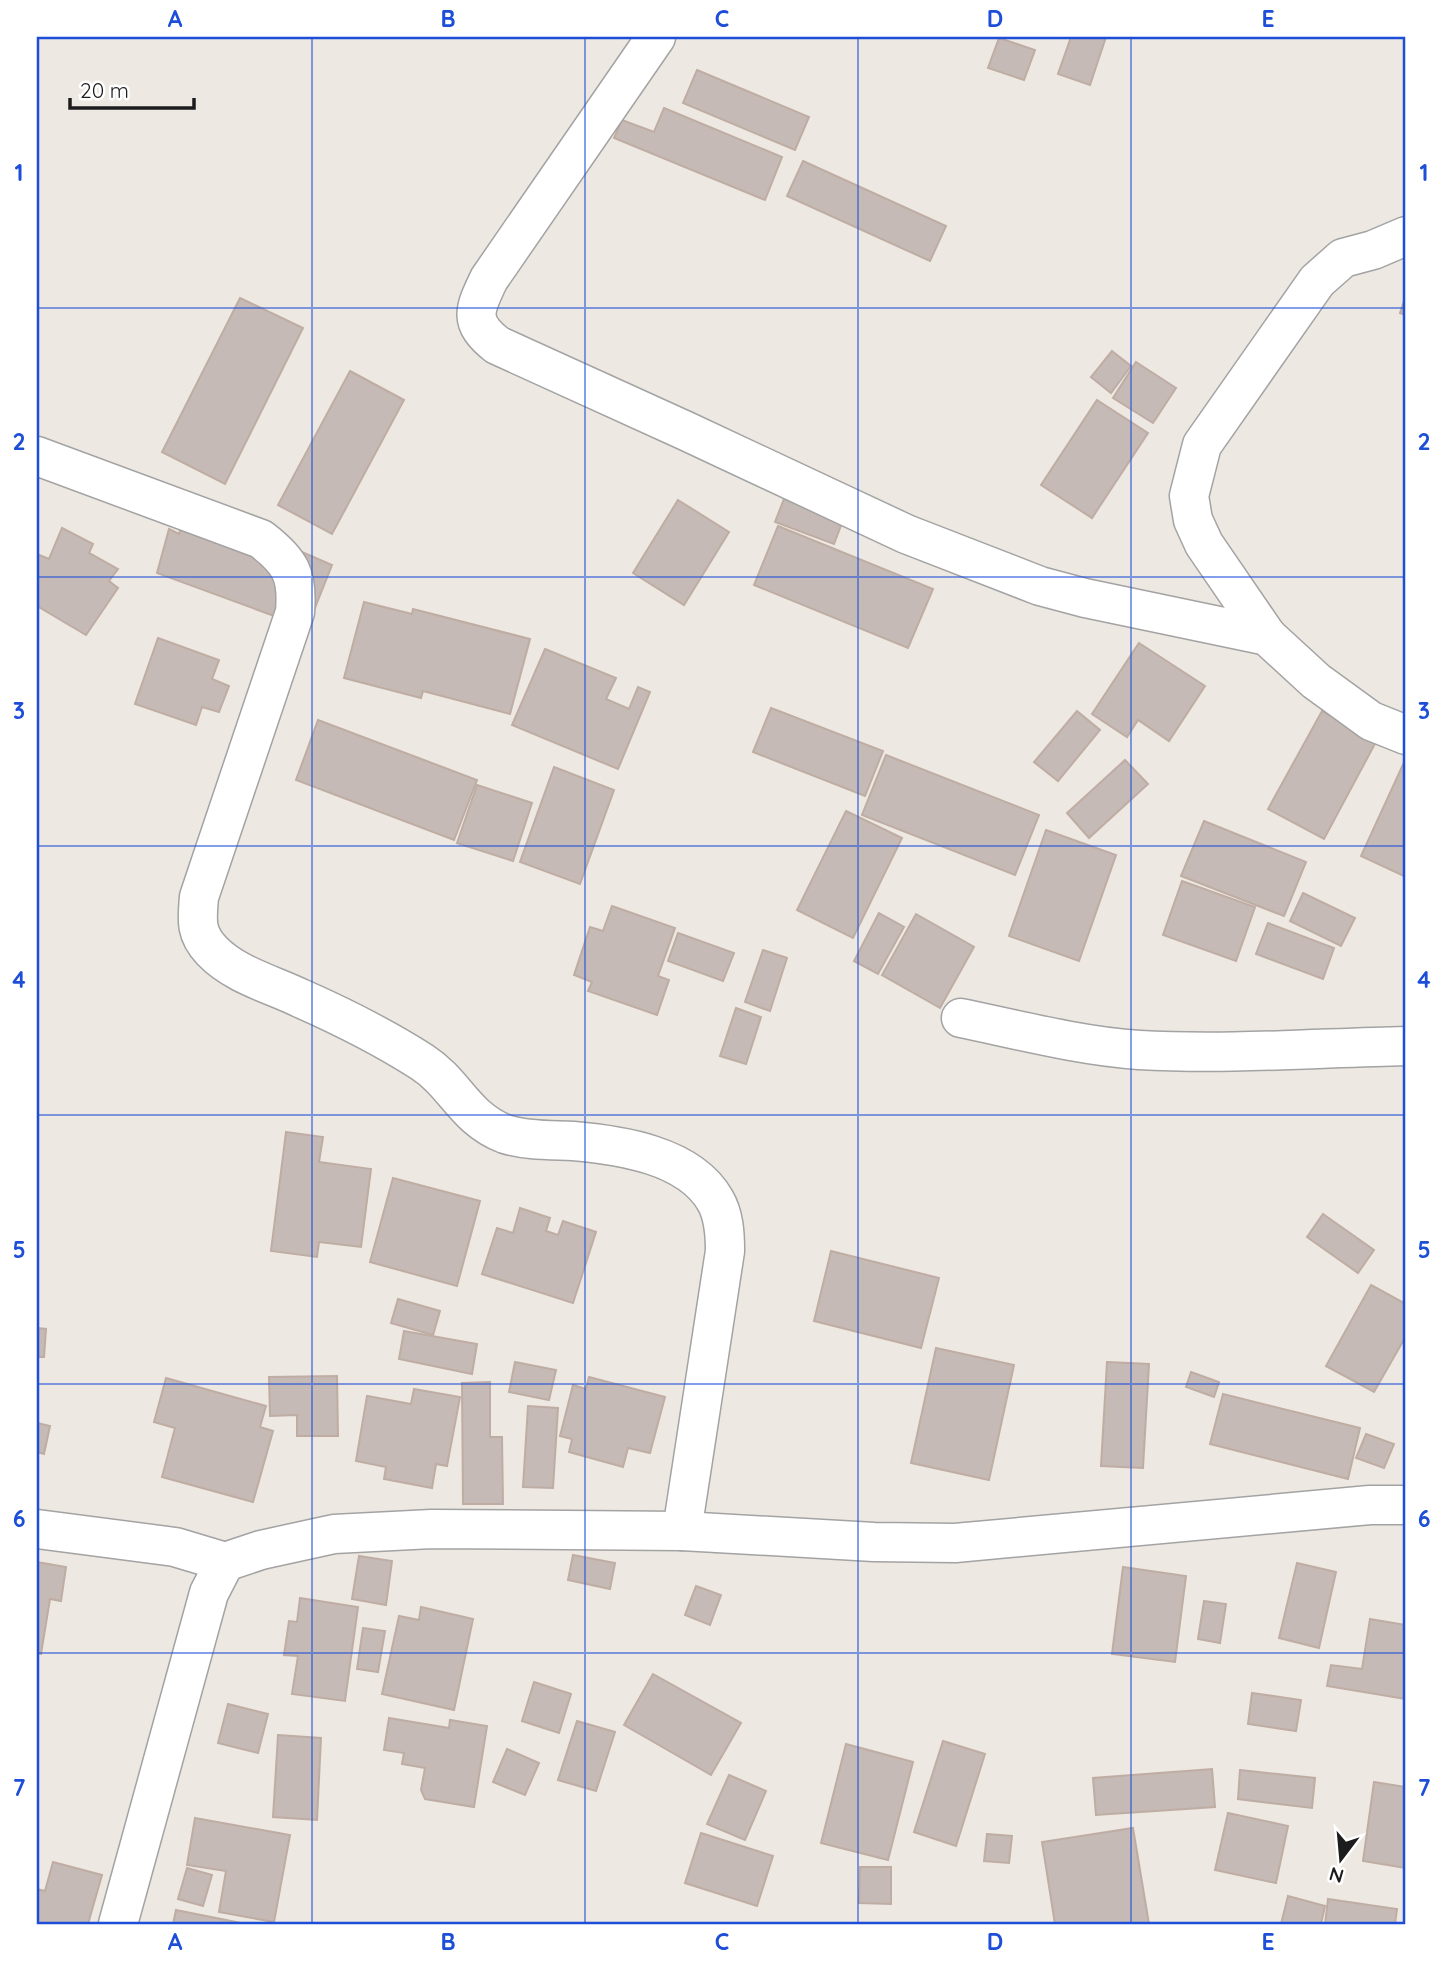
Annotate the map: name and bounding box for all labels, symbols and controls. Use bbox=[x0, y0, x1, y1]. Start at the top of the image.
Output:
text: A bbox=[168, 4, 183, 33]
text: B bbox=[440, 4, 456, 33]
text: C bbox=[715, 4, 729, 33]
text: D bbox=[987, 4, 1003, 33]
text: E bbox=[1261, 4, 1275, 33]
scale bar bbox=[70, 66, 194, 110]
text: 20 m bbox=[80, 77, 129, 103]
text: 1 bbox=[15, 158, 23, 187]
text: 1 bbox=[1420, 158, 1428, 187]
text: 2 bbox=[12, 427, 26, 456]
text: 2 bbox=[1417, 427, 1431, 456]
text: 3 bbox=[13, 696, 25, 725]
text: 3 bbox=[1418, 696, 1430, 725]
text: 4 bbox=[12, 965, 26, 994]
text: 4 bbox=[1417, 965, 1431, 994]
text: 5 bbox=[12, 1235, 26, 1264]
text: 5 bbox=[1417, 1235, 1431, 1264]
text: 6 bbox=[13, 1504, 25, 1533]
text: 6 bbox=[1418, 1504, 1430, 1533]
text: 7 bbox=[13, 1773, 26, 1802]
text: 7 bbox=[1418, 1773, 1431, 1802]
north arrow bbox=[1306, 1825, 1376, 1895]
text: N bbox=[1326, 1862, 1346, 1889]
text: A bbox=[168, 1927, 183, 1956]
text: B bbox=[440, 1927, 456, 1956]
text: C bbox=[715, 1927, 729, 1956]
text: D bbox=[987, 1927, 1003, 1956]
text: E bbox=[1261, 1927, 1275, 1956]

